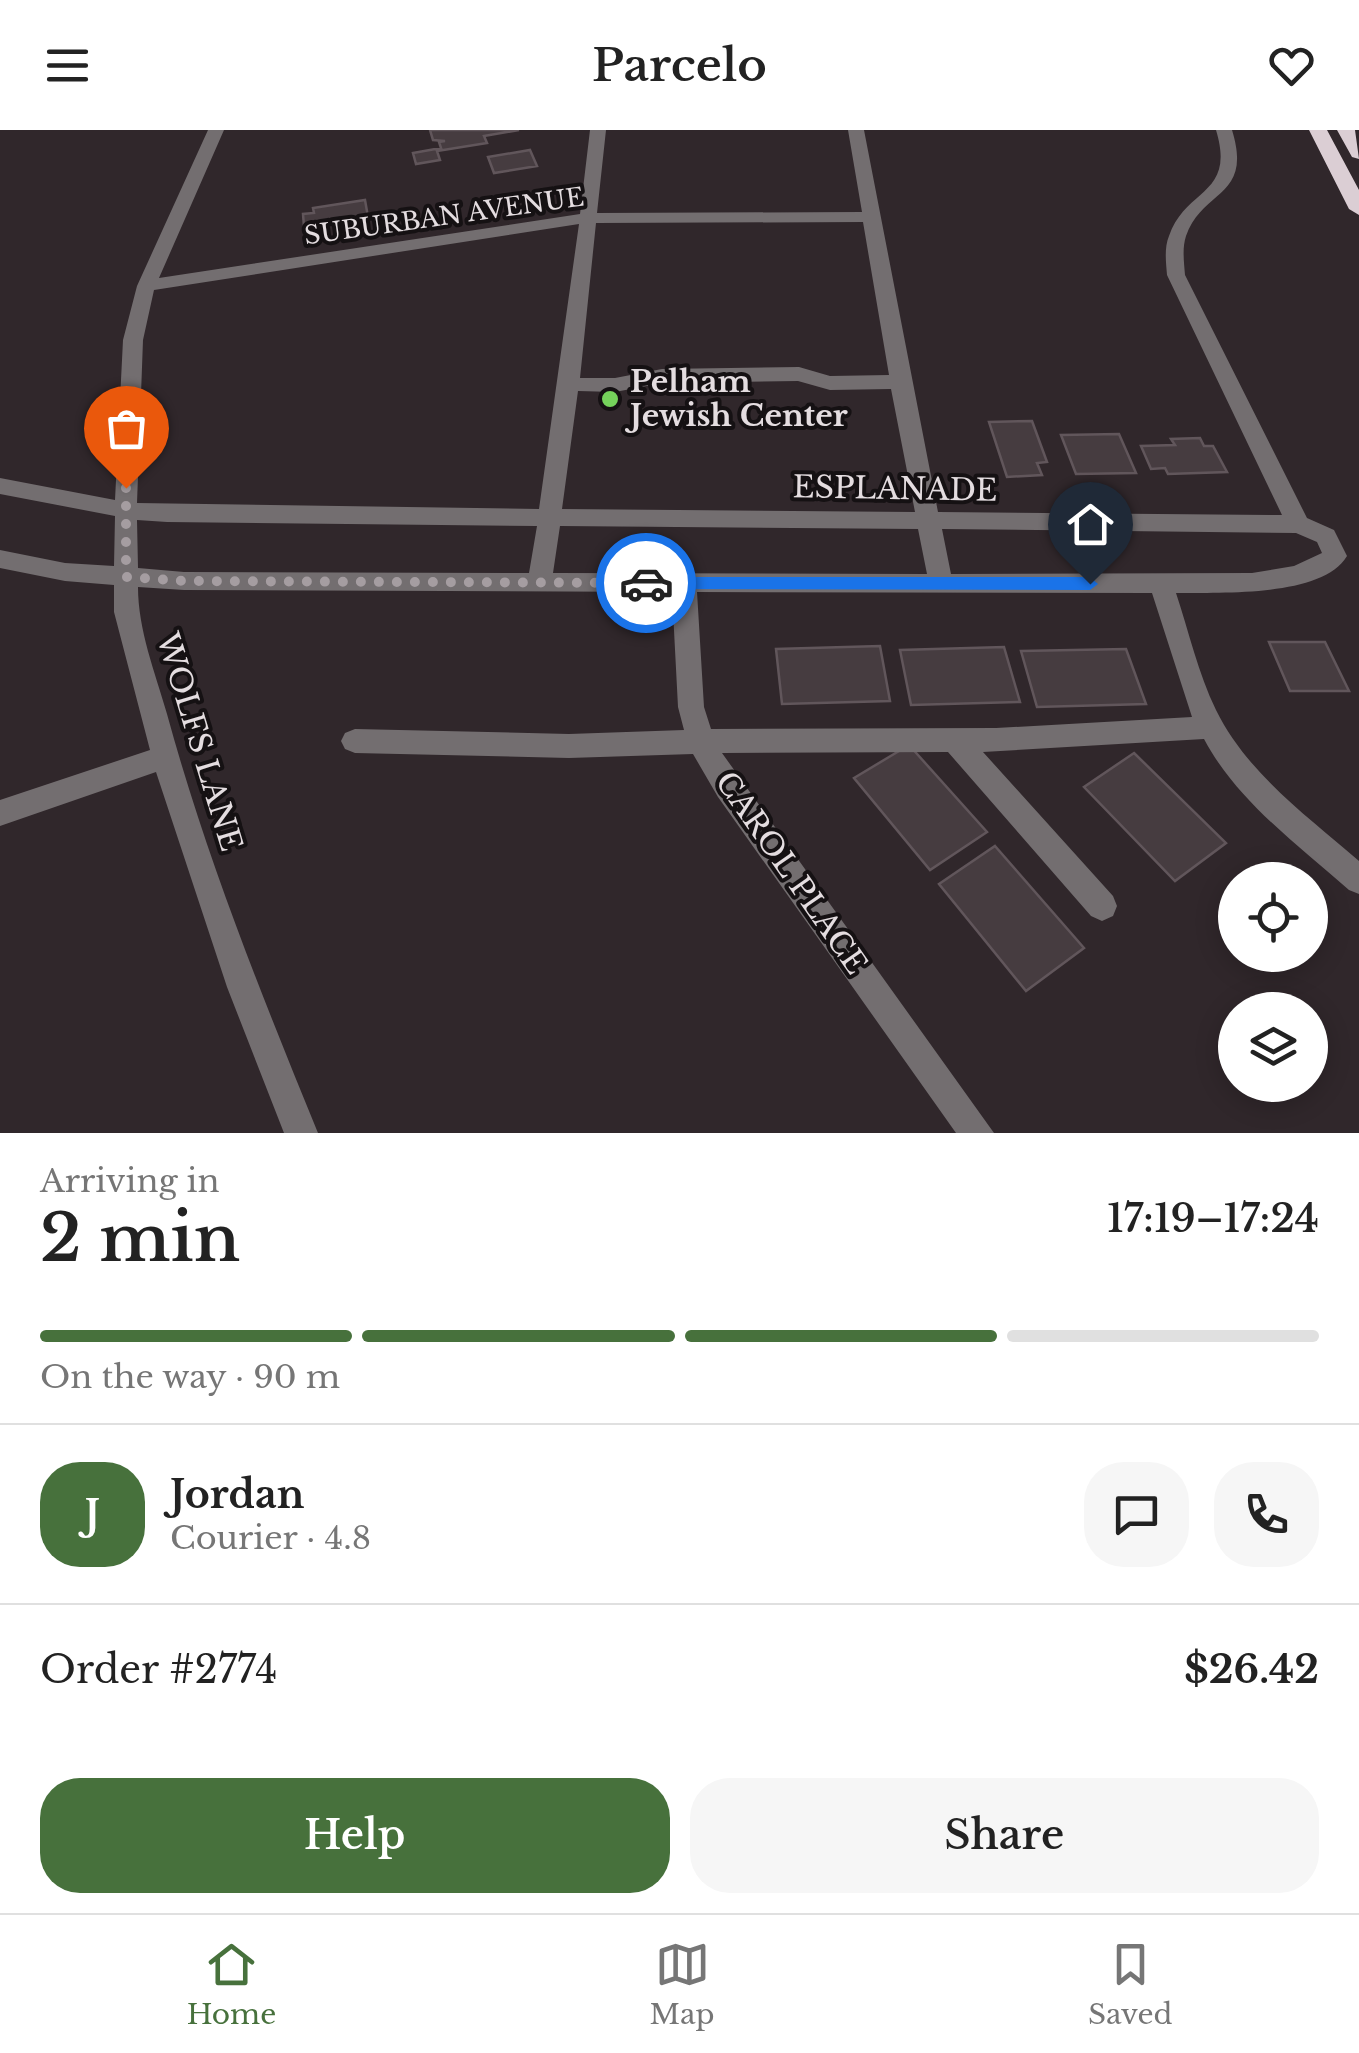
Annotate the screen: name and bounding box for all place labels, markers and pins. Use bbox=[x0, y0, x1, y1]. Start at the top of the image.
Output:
place label: Pelham Jewish Center bbox=[624, 363, 848, 434]
pin bbox=[84, 386, 169, 489]
marker: Pelham Jewish Center bbox=[599, 388, 621, 410]
pin bbox=[1048, 482, 1133, 585]

